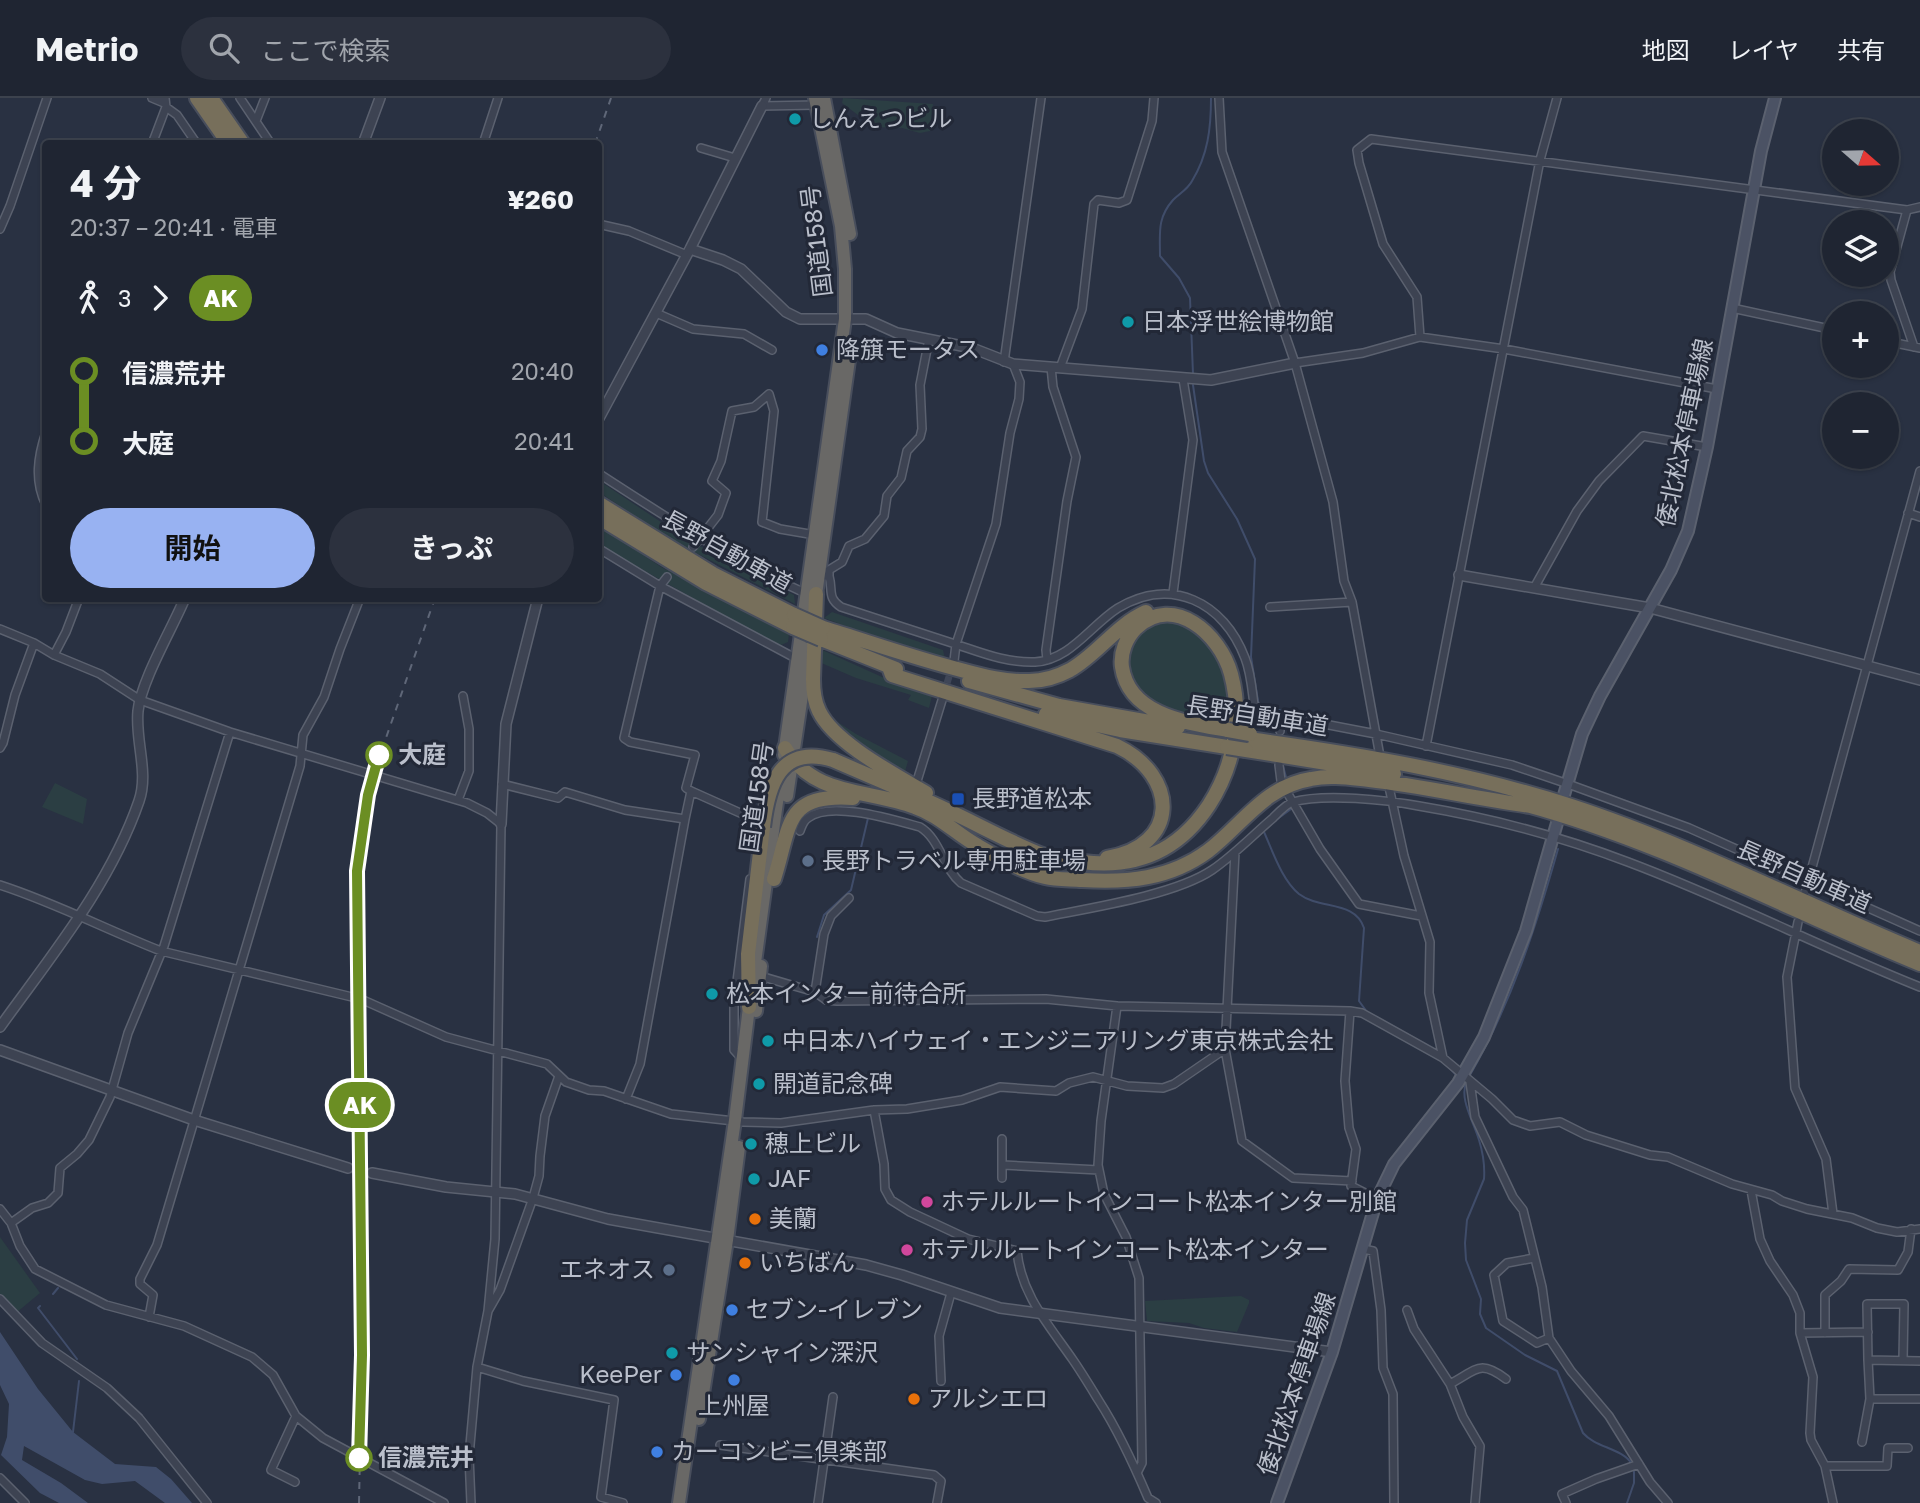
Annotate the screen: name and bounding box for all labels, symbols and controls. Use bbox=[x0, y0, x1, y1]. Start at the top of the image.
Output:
search box bbox=[181, 17, 671, 80]
text: Metrio bbox=[35, 29, 139, 68]
icon: search bbox=[205, 29, 243, 67]
text: ここで検索 bbox=[261, 35, 391, 66]
text: 地図 bbox=[1642, 35, 1690, 64]
text: レイヤ bbox=[1728, 35, 1799, 64]
text: 共有 bbox=[1837, 35, 1885, 64]
place label: しんえつビル bbox=[809, 103, 952, 132]
marker: しんえつビル bbox=[787, 111, 803, 127]
north arrow bbox=[1822, 119, 1899, 196]
map controls bbox=[1822, 119, 1899, 469]
text: 4 分 bbox=[70, 160, 141, 205]
text: ¥260 bbox=[508, 184, 574, 215]
street label: 国道158号 bbox=[794, 184, 837, 299]
button: layers bbox=[1822, 210, 1899, 287]
text: 20:37 – 20:41 · 電車 bbox=[70, 213, 278, 241]
icon: walk bbox=[70, 279, 108, 317]
icon: forward bbox=[141, 279, 179, 317]
text: AK bbox=[203, 283, 238, 312]
text: 3 bbox=[118, 284, 131, 312]
button: + bbox=[1822, 301, 1899, 378]
place label: 日本浮世絵博物館 bbox=[1142, 306, 1334, 335]
marker: 日本浮世絵博物館 bbox=[1120, 314, 1136, 330]
place label: 降簱モータス bbox=[836, 334, 980, 363]
street label: 倭北松本停車場線 bbox=[1649, 336, 1718, 530]
marker: 降簱モータス bbox=[814, 342, 830, 358]
text: 20:40 bbox=[511, 357, 574, 385]
text: 信濃荒井 bbox=[122, 358, 226, 389]
button: − bbox=[1822, 392, 1899, 469]
text: 20:41 bbox=[514, 427, 574, 455]
text: 大庭 bbox=[122, 428, 174, 459]
street label: 長野自動車道 bbox=[658, 503, 798, 598]
button: 開始 bbox=[70, 508, 315, 588]
button: きっぷ bbox=[329, 508, 574, 588]
street label: 長野自動車道 bbox=[1184, 689, 1331, 740]
place label: 大庭 bbox=[398, 739, 446, 768]
street label: 国道158号 bbox=[733, 739, 778, 854]
marker: 大庭 bbox=[366, 742, 392, 768]
place label: 長野道松本 bbox=[972, 783, 1092, 812]
marker: 長野道松本 bbox=[950, 791, 966, 807]
street label: 長野自動車道 bbox=[1733, 833, 1876, 918]
place label: 長野トラベル専用駐車場 bbox=[822, 845, 1086, 874]
marker: 長野トラベル専用駐車場 bbox=[800, 853, 816, 869]
place label: 松本インター前待合所 bbox=[726, 978, 966, 1007]
marker: 松本インター前待合所 bbox=[704, 986, 720, 1002]
place label: 中日本ハイウェイ・エンジニアリング東京株式会社 bbox=[782, 1025, 1334, 1054]
marker: 中日本ハイウェイ・エンジニアリング東京株式会社 bbox=[760, 1033, 776, 1049]
place label: 開道記念碑 bbox=[773, 1068, 893, 1097]
marker: 開道記念碑 bbox=[751, 1076, 767, 1092]
line badge: AK bbox=[328, 1082, 392, 1128]
text: AK bbox=[343, 1090, 377, 1119]
place label: 穂上ビル bbox=[765, 1128, 861, 1157]
marker: 穂上ビル bbox=[743, 1136, 759, 1152]
place label: JAF bbox=[768, 1163, 811, 1192]
marker: JAF bbox=[746, 1171, 762, 1187]
place label: ホテルルートインコート松本インター別館 bbox=[941, 1186, 1397, 1215]
marker: ホテルルートインコート松本インター別館 bbox=[919, 1194, 935, 1210]
place label: 美蘭 bbox=[769, 1203, 817, 1232]
marker: 美蘭 bbox=[747, 1211, 763, 1227]
place label: ホテルルートインコート松本インター bbox=[921, 1234, 1329, 1263]
marker: ホテルルートインコート松本インター bbox=[899, 1242, 915, 1258]
place label: いちばん bbox=[759, 1247, 855, 1276]
place label: エネオス bbox=[559, 1254, 655, 1283]
marker: いちばん bbox=[737, 1255, 753, 1271]
marker: エネオス bbox=[661, 1262, 677, 1278]
street label: 倭北松本停車場線 bbox=[1251, 1288, 1341, 1479]
place label: セブン-イレブン bbox=[746, 1294, 923, 1323]
marker: セブン-イレブン bbox=[724, 1302, 740, 1318]
place label: サンシャイン深沢 bbox=[686, 1337, 878, 1366]
marker: サンシャイン深沢 bbox=[664, 1345, 680, 1361]
place label: KeePer bbox=[579, 1359, 662, 1388]
marker: KeePer bbox=[668, 1367, 684, 1383]
marker: 上州屋 bbox=[726, 1372, 742, 1388]
place label: アルシエロ bbox=[928, 1383, 1048, 1412]
place label: 上州屋 bbox=[698, 1390, 770, 1419]
marker: アルシエロ bbox=[906, 1391, 922, 1407]
place label: カーコンビニ倶楽部 bbox=[671, 1436, 887, 1465]
place label: 信濃荒井 bbox=[378, 1442, 474, 1471]
marker: カーコンビニ倶楽部 bbox=[649, 1444, 665, 1460]
marker: 信濃荒井 bbox=[346, 1445, 372, 1471]

